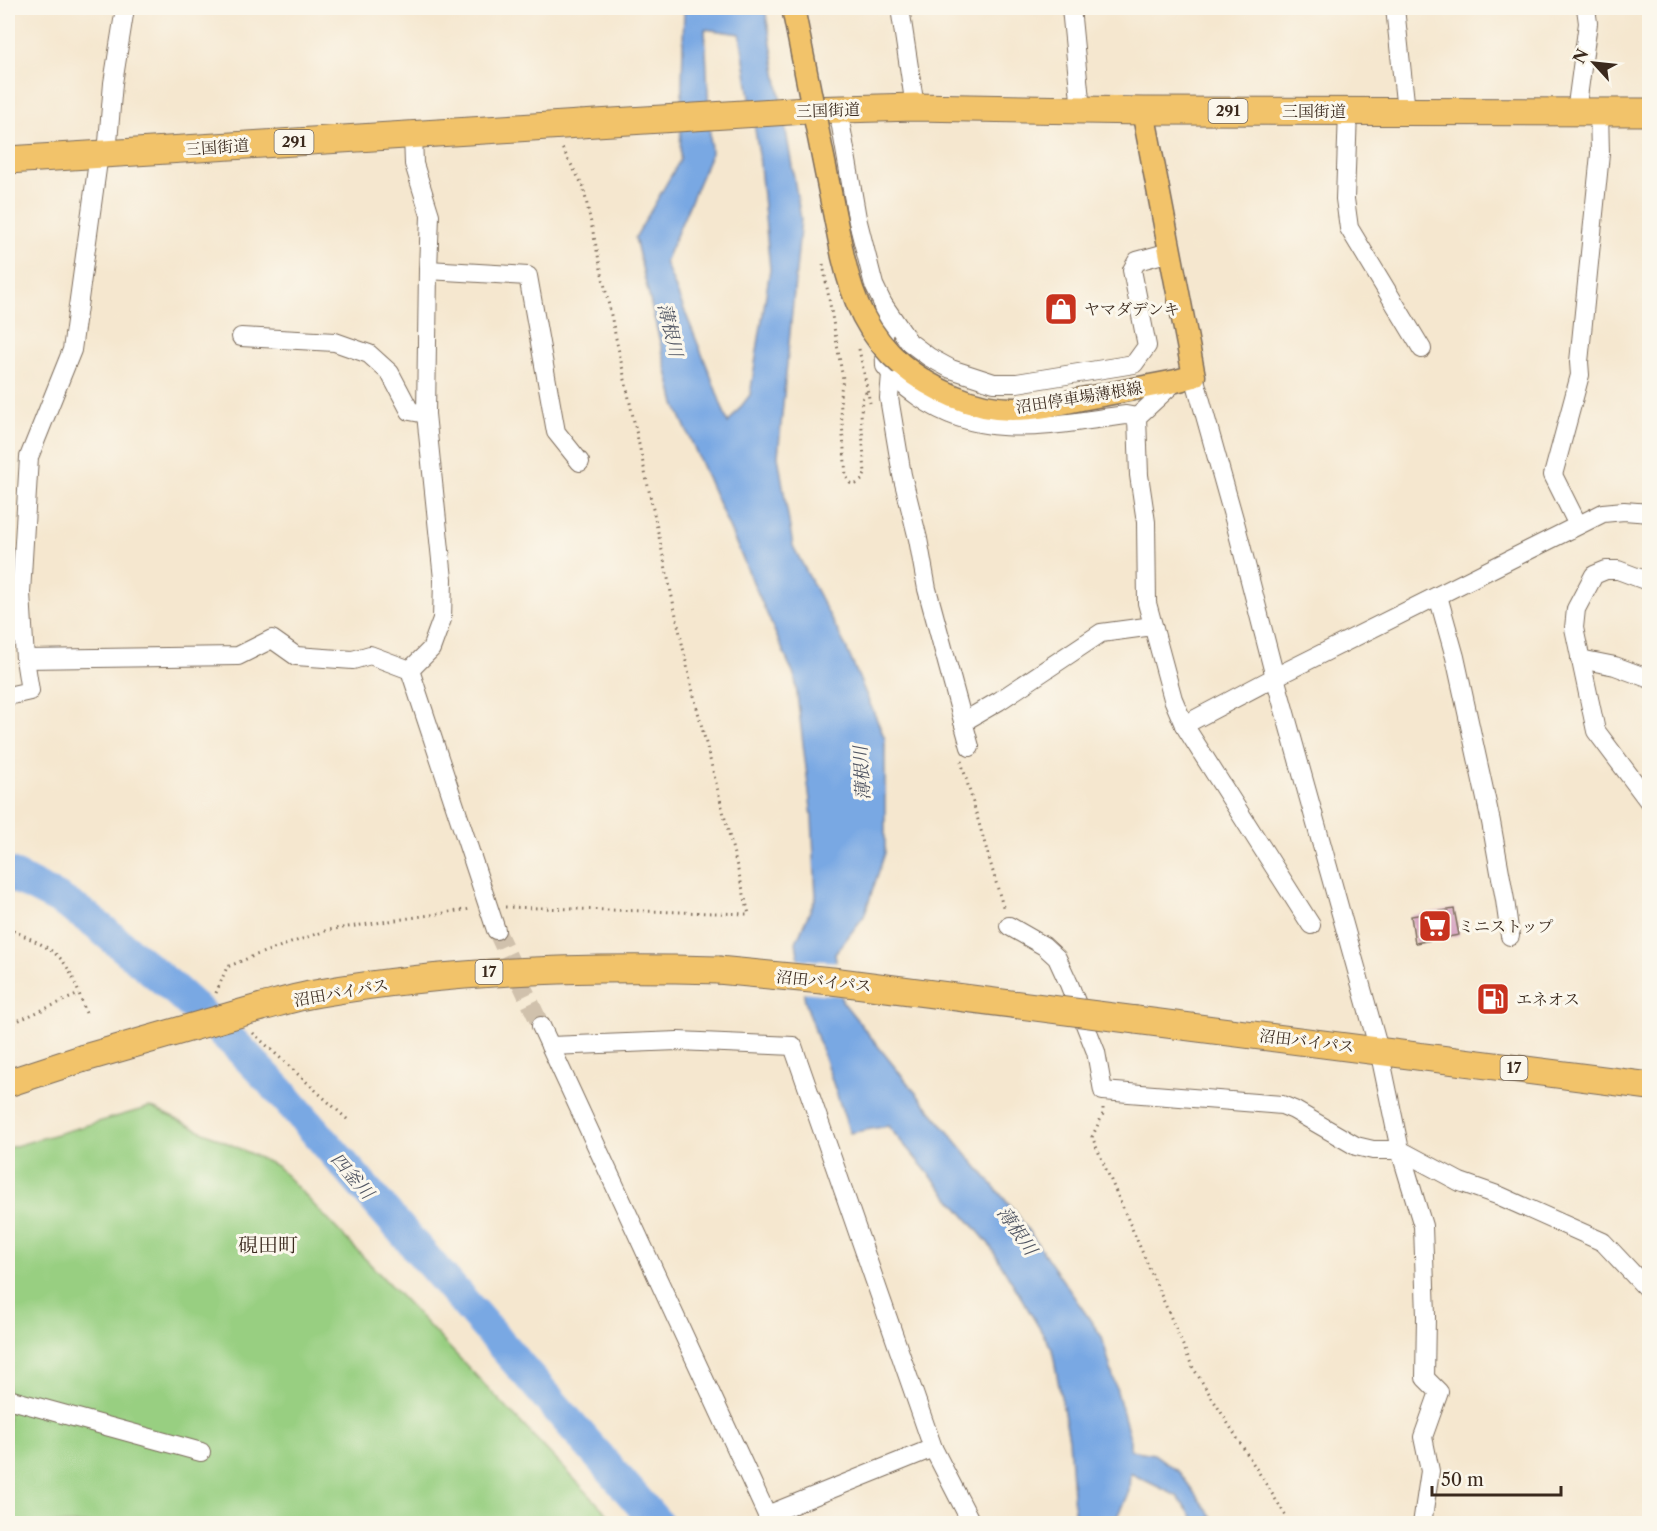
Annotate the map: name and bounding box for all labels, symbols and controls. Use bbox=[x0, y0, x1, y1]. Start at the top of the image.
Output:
north arrow bbox=[1564, 33, 1624, 93]
text: N bbox=[1569, 45, 1593, 67]
street label: 三国街道 bbox=[796, 99, 860, 121]
road number: 291 bbox=[1208, 99, 1248, 123]
street label: 三国街道 bbox=[1282, 101, 1346, 121]
road number: 291 bbox=[274, 130, 314, 154]
street label: 三国街道 bbox=[184, 135, 250, 159]
shop icon: ヤマダデンキ bbox=[1043, 291, 1079, 327]
place label: ヤマダデンキ bbox=[1084, 299, 1180, 319]
water label: 薄根川 bbox=[653, 301, 687, 361]
street label: 沼田停車場薄根線 bbox=[1014, 377, 1144, 417]
water label: 薄根川 bbox=[849, 743, 874, 801]
supermarket icon: ミニストップ bbox=[1417, 908, 1453, 944]
place label: ミニストップ bbox=[1458, 916, 1554, 936]
road number: 17 bbox=[476, 960, 502, 984]
street label: 沼田バイパス bbox=[775, 966, 873, 996]
street label: 沼田バイパス bbox=[292, 974, 390, 1010]
fuel station icon: エネオス bbox=[1475, 981, 1511, 1017]
place label: エネオス bbox=[1516, 989, 1580, 1009]
street label: 沼田バイパス bbox=[1258, 1025, 1356, 1057]
road number: 17 bbox=[1500, 1056, 1528, 1080]
water label: 四釜川 bbox=[326, 1148, 379, 1205]
water label: 薄根川 bbox=[993, 1203, 1043, 1261]
district label: 硯田町 bbox=[238, 1233, 298, 1257]
scale bar bbox=[1432, 1459, 1561, 1497]
text: 50 m bbox=[1441, 1469, 1484, 1491]

